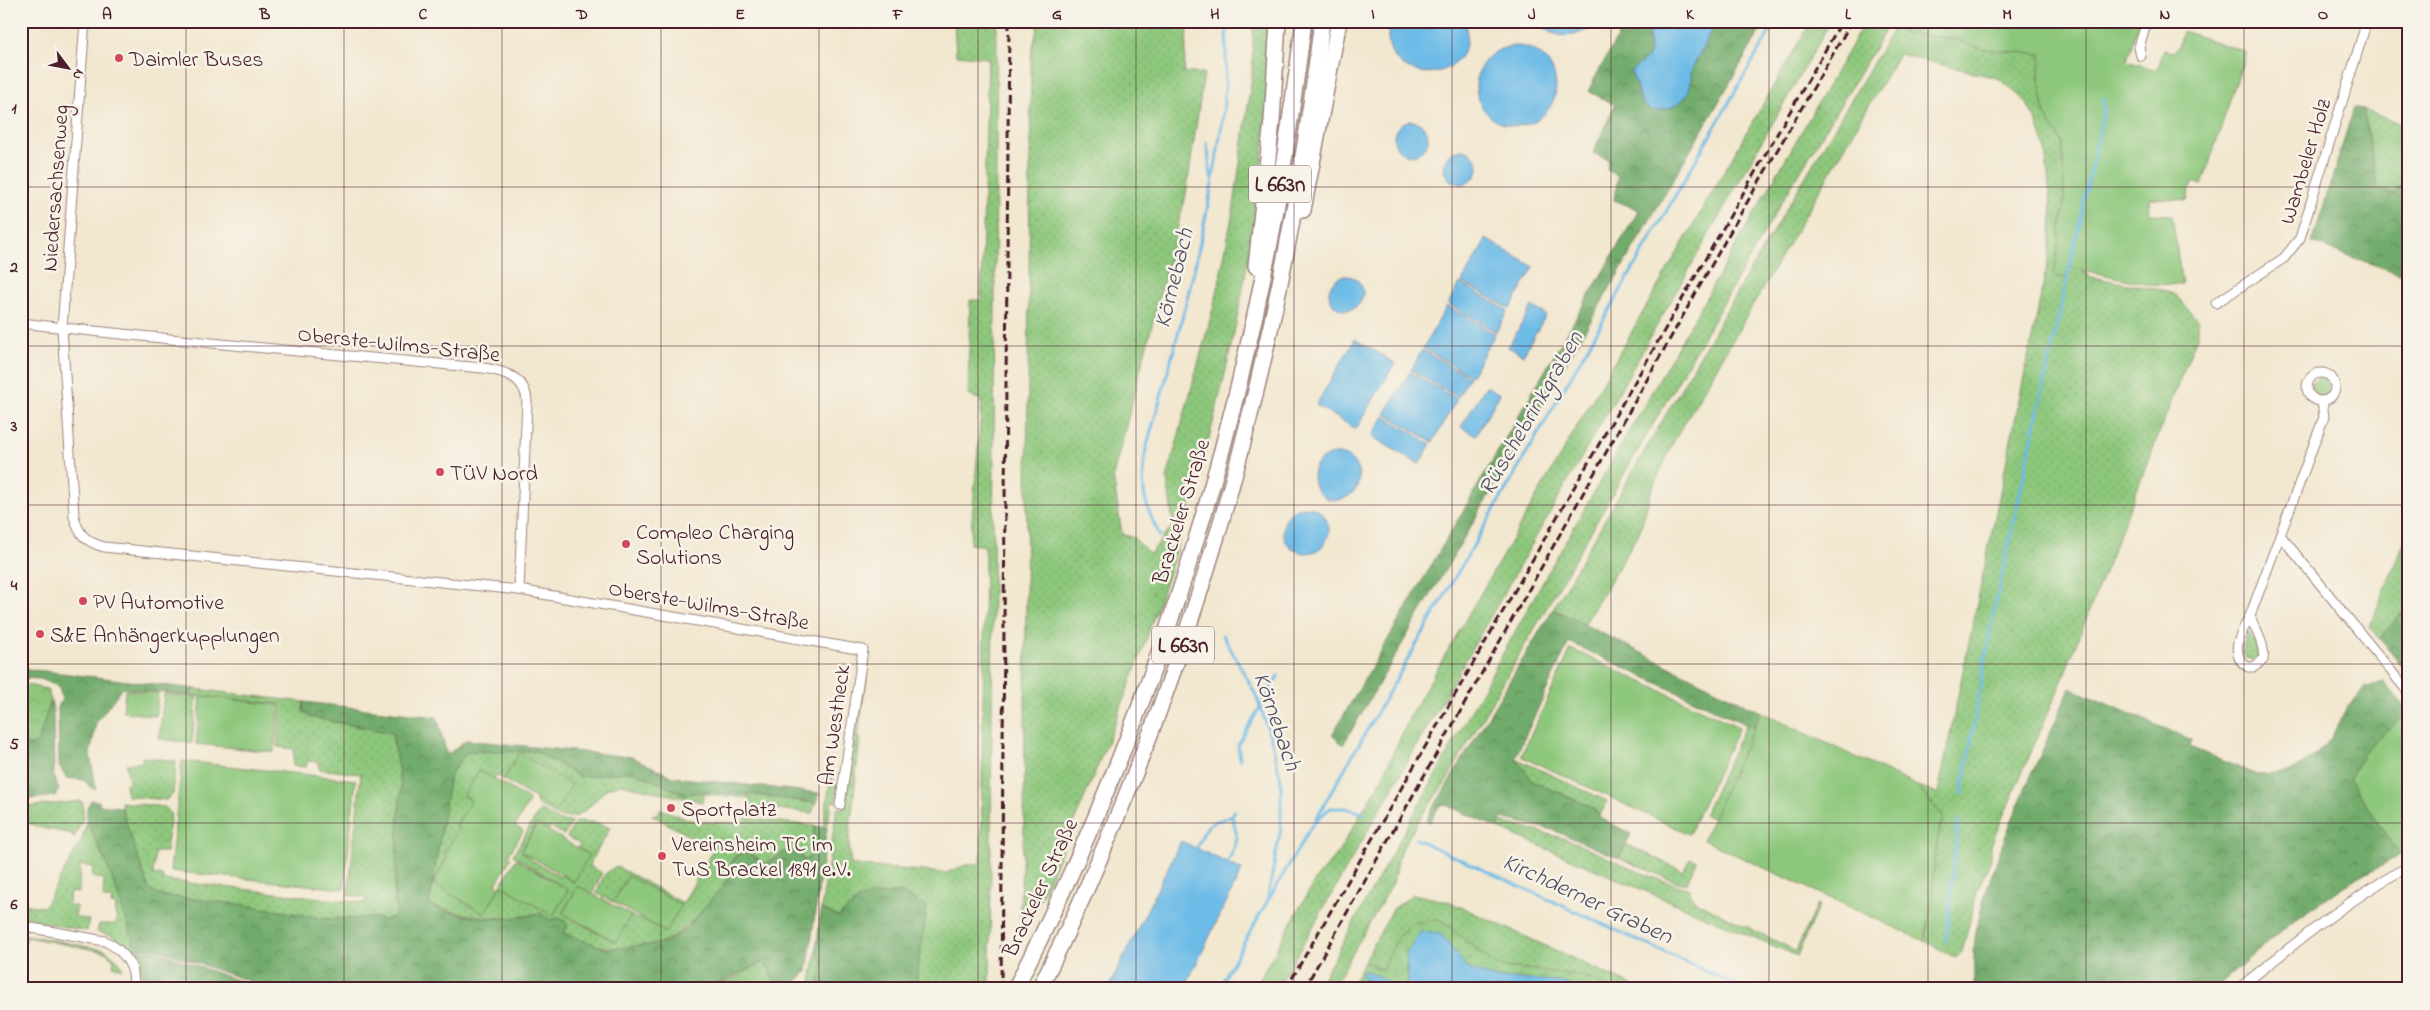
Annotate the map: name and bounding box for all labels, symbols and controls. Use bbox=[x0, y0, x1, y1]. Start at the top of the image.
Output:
text: A bbox=[102, 3, 112, 27]
text: B bbox=[259, 3, 271, 27]
text: C bbox=[419, 3, 428, 27]
text: D bbox=[575, 3, 588, 27]
text: E bbox=[735, 3, 745, 27]
text: F bbox=[892, 3, 904, 27]
text: G bbox=[1052, 3, 1062, 27]
text: H bbox=[1210, 3, 1220, 27]
text: I bbox=[1371, 3, 1375, 27]
text: J bbox=[1528, 3, 1536, 27]
text: K bbox=[1686, 3, 1695, 27]
text: L bbox=[1845, 3, 1852, 27]
text: M bbox=[2002, 3, 2012, 27]
text: N bbox=[2160, 3, 2171, 27]
text: O bbox=[2318, 3, 2329, 27]
north arrow bbox=[42, 42, 92, 92]
place label: Daimler Buses bbox=[128, 45, 264, 77]
marker: Daimler Buses bbox=[113, 52, 125, 64]
text: N bbox=[66, 65, 89, 84]
street label: Wambeler Holz bbox=[2273, 94, 2341, 229]
text: 1 bbox=[11, 97, 17, 121]
street label: Niedersachsenweg bbox=[35, 104, 80, 273]
road number: L 663n bbox=[1249, 165, 1311, 202]
water label: Körnebach bbox=[1146, 224, 1205, 332]
text: 2 bbox=[9, 256, 18, 280]
street label: Oberste-Wilms-Straße bbox=[296, 319, 502, 373]
water label: Rüschebrinkgraben bbox=[1471, 324, 1594, 503]
text: 3 bbox=[10, 415, 18, 439]
street label: Brackeler Straße bbox=[1145, 435, 1220, 589]
place label: TÜV Nord bbox=[450, 459, 538, 491]
marker: TÜV Nord bbox=[434, 466, 446, 478]
place label: Compleo Charging Solutions bbox=[636, 518, 794, 575]
marker: Compleo Charging Solutions bbox=[620, 538, 632, 550]
text: 4 bbox=[10, 574, 18, 598]
street label: Oberste-Wilms-Straße bbox=[606, 574, 812, 640]
place label: PV Automotive bbox=[93, 588, 224, 620]
marker: PV Automotive bbox=[77, 595, 89, 607]
place label: S&E Anhängerkupplungen bbox=[50, 621, 280, 654]
road number: L 663n bbox=[1152, 626, 1214, 664]
marker: S&E Anhängerkupplungen bbox=[34, 628, 46, 640]
street label: Am Westheck bbox=[812, 663, 860, 788]
water label: Körnebach bbox=[1243, 668, 1309, 776]
text: 5 bbox=[9, 733, 19, 757]
place label: Sportplatz bbox=[681, 795, 777, 827]
marker: Sportplatz bbox=[665, 802, 677, 814]
street label: Brackeler Straße bbox=[995, 813, 1088, 964]
place label: Vereinsheim TC im TuS Brackel 1891 e.V. bbox=[671, 830, 851, 887]
water label: Kirchderner Graben bbox=[1496, 846, 1679, 955]
marker: Vereinsheim TC im TuS Brackel 1891 e.V. bbox=[656, 850, 668, 862]
text: 6 bbox=[9, 893, 18, 917]

